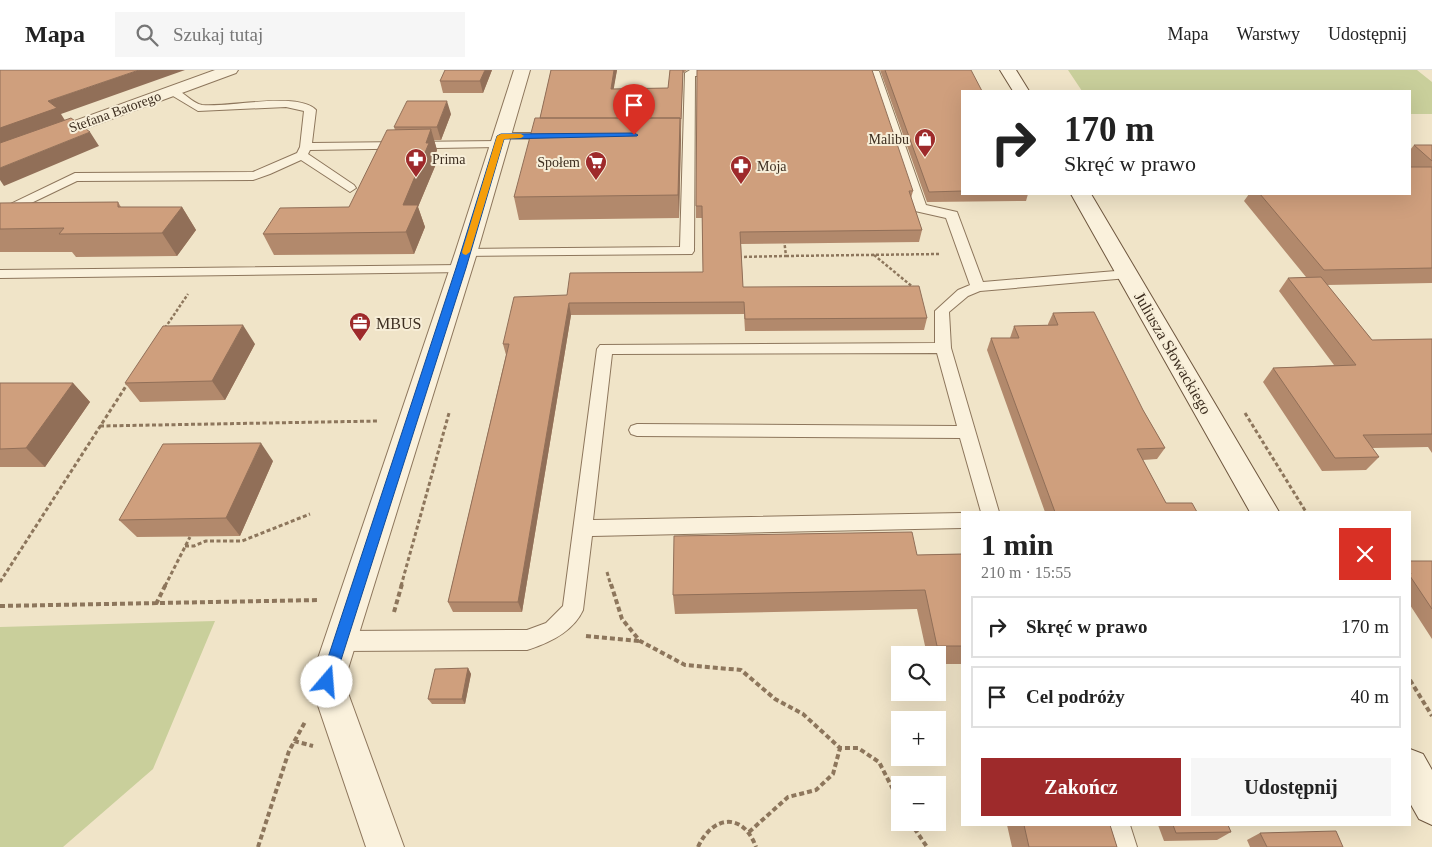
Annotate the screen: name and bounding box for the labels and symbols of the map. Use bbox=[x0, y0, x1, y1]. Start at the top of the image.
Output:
pin bbox=[613, 84, 655, 135]
street label: Stefana Batorego bbox=[67, 88, 163, 136]
shop icon: Malibu bbox=[913, 127, 937, 158]
place label: Malibu bbox=[869, 132, 909, 147]
pharmacy icon: Prima bbox=[404, 147, 428, 178]
supermarket icon: Społem bbox=[584, 150, 608, 181]
place label: Prima bbox=[432, 152, 466, 167]
pharmacy icon: Moja bbox=[729, 154, 753, 185]
place label: Społem bbox=[537, 155, 580, 170]
place label: Moja bbox=[757, 159, 787, 174]
street label: Juliusza Słowackiego bbox=[1130, 289, 1215, 418]
office icon: MBUS bbox=[348, 311, 372, 342]
place label: MBUS bbox=[376, 315, 421, 332]
position arrow bbox=[300, 655, 352, 707]

